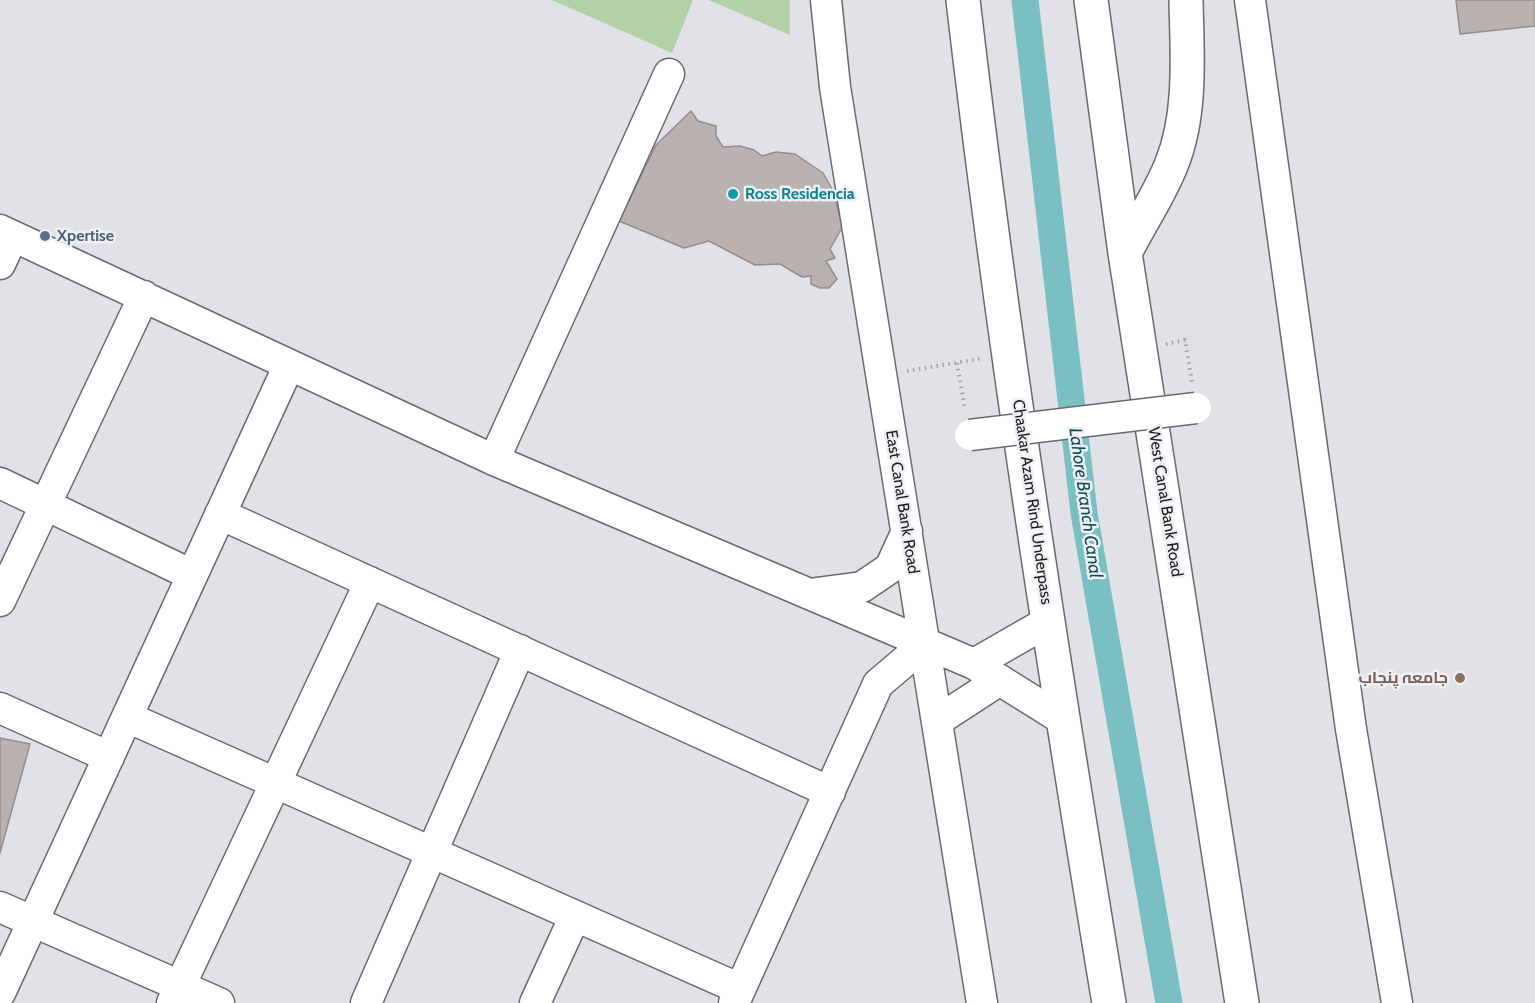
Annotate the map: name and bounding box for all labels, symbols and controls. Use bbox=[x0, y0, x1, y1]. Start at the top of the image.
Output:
place label: Ross Residencia bbox=[745, 184, 855, 204]
marker: Ross Residencia bbox=[726, 187, 740, 201]
place label: Xpertise bbox=[57, 226, 114, 246]
marker: Xpertise bbox=[38, 229, 52, 243]
street label: Chaakar Azam Rind Underpass bbox=[1008, 398, 1056, 606]
water label: Lahore Branch Canal bbox=[1064, 426, 1106, 580]
street label: West Canal Bank Road bbox=[1144, 426, 1186, 578]
street label: East Canal Bank Road bbox=[881, 429, 923, 575]
place label: جامعہ پنجاب bbox=[1359, 668, 1448, 688]
marker: جامعہ پنجاب bbox=[1453, 671, 1467, 685]

